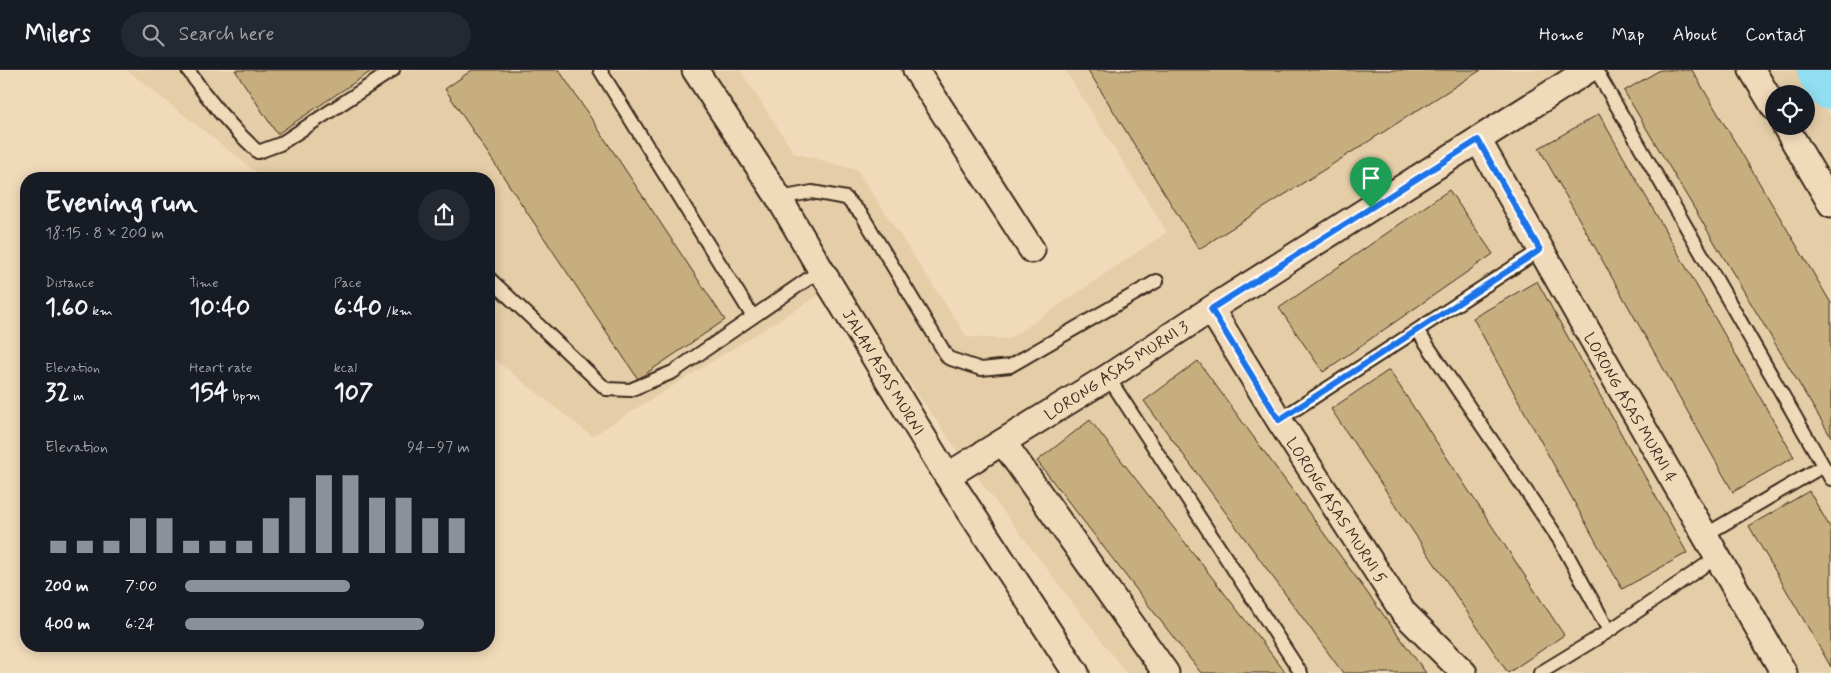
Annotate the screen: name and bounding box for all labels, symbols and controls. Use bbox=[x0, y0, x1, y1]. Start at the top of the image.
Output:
search box bbox=[121, 12, 471, 57]
text: Milers bbox=[25, 19, 91, 50]
icon: search bbox=[139, 21, 167, 49]
text: Search here bbox=[179, 22, 274, 47]
text: Home bbox=[1539, 23, 1584, 47]
text: Map bbox=[1612, 23, 1645, 47]
text: About bbox=[1673, 23, 1717, 47]
text: Contact bbox=[1745, 23, 1806, 47]
map controls bbox=[1765, 85, 1815, 135]
button: locate bbox=[1765, 85, 1815, 135]
pin bbox=[1350, 157, 1392, 208]
icon: arrive bbox=[1357, 164, 1385, 192]
text: Evening run bbox=[45, 185, 198, 222]
button: share bbox=[418, 189, 470, 241]
text: 18:15 · 8 × 200 m bbox=[45, 223, 164, 244]
text: Distance bbox=[45, 274, 94, 292]
text: Time bbox=[189, 274, 219, 292]
text: Pace bbox=[334, 274, 362, 292]
text: 1.60 bbox=[45, 292, 88, 325]
text: 10:40 bbox=[189, 292, 250, 325]
text: 6:40 bbox=[334, 292, 382, 325]
text: km bbox=[88, 302, 113, 320]
text: /km bbox=[382, 302, 412, 320]
street label: JALAN ASAS MURNI bbox=[837, 306, 929, 440]
street label: LORONG ASAS MURNI 3 bbox=[1041, 317, 1193, 426]
street label: LORONG ASAS MURNI 4 bbox=[1578, 329, 1681, 486]
text: Elevation bbox=[45, 359, 100, 377]
text: Heart rate bbox=[189, 359, 252, 377]
text: kcal bbox=[334, 359, 357, 377]
text: 32 bbox=[45, 377, 70, 410]
text: 154 bbox=[189, 377, 229, 410]
text: 107 bbox=[334, 377, 373, 410]
text: m bbox=[70, 387, 84, 405]
text: bpm bbox=[229, 387, 261, 405]
street label: LORONG ASAS MURNI 5 bbox=[1281, 434, 1391, 588]
text: Elevation bbox=[45, 437, 108, 458]
text: 94–97 m bbox=[407, 437, 470, 458]
text: 200 m bbox=[45, 576, 89, 597]
text: 7:00 bbox=[125, 576, 157, 597]
text: 400 m bbox=[45, 614, 90, 635]
text: 6:24 bbox=[125, 614, 155, 635]

